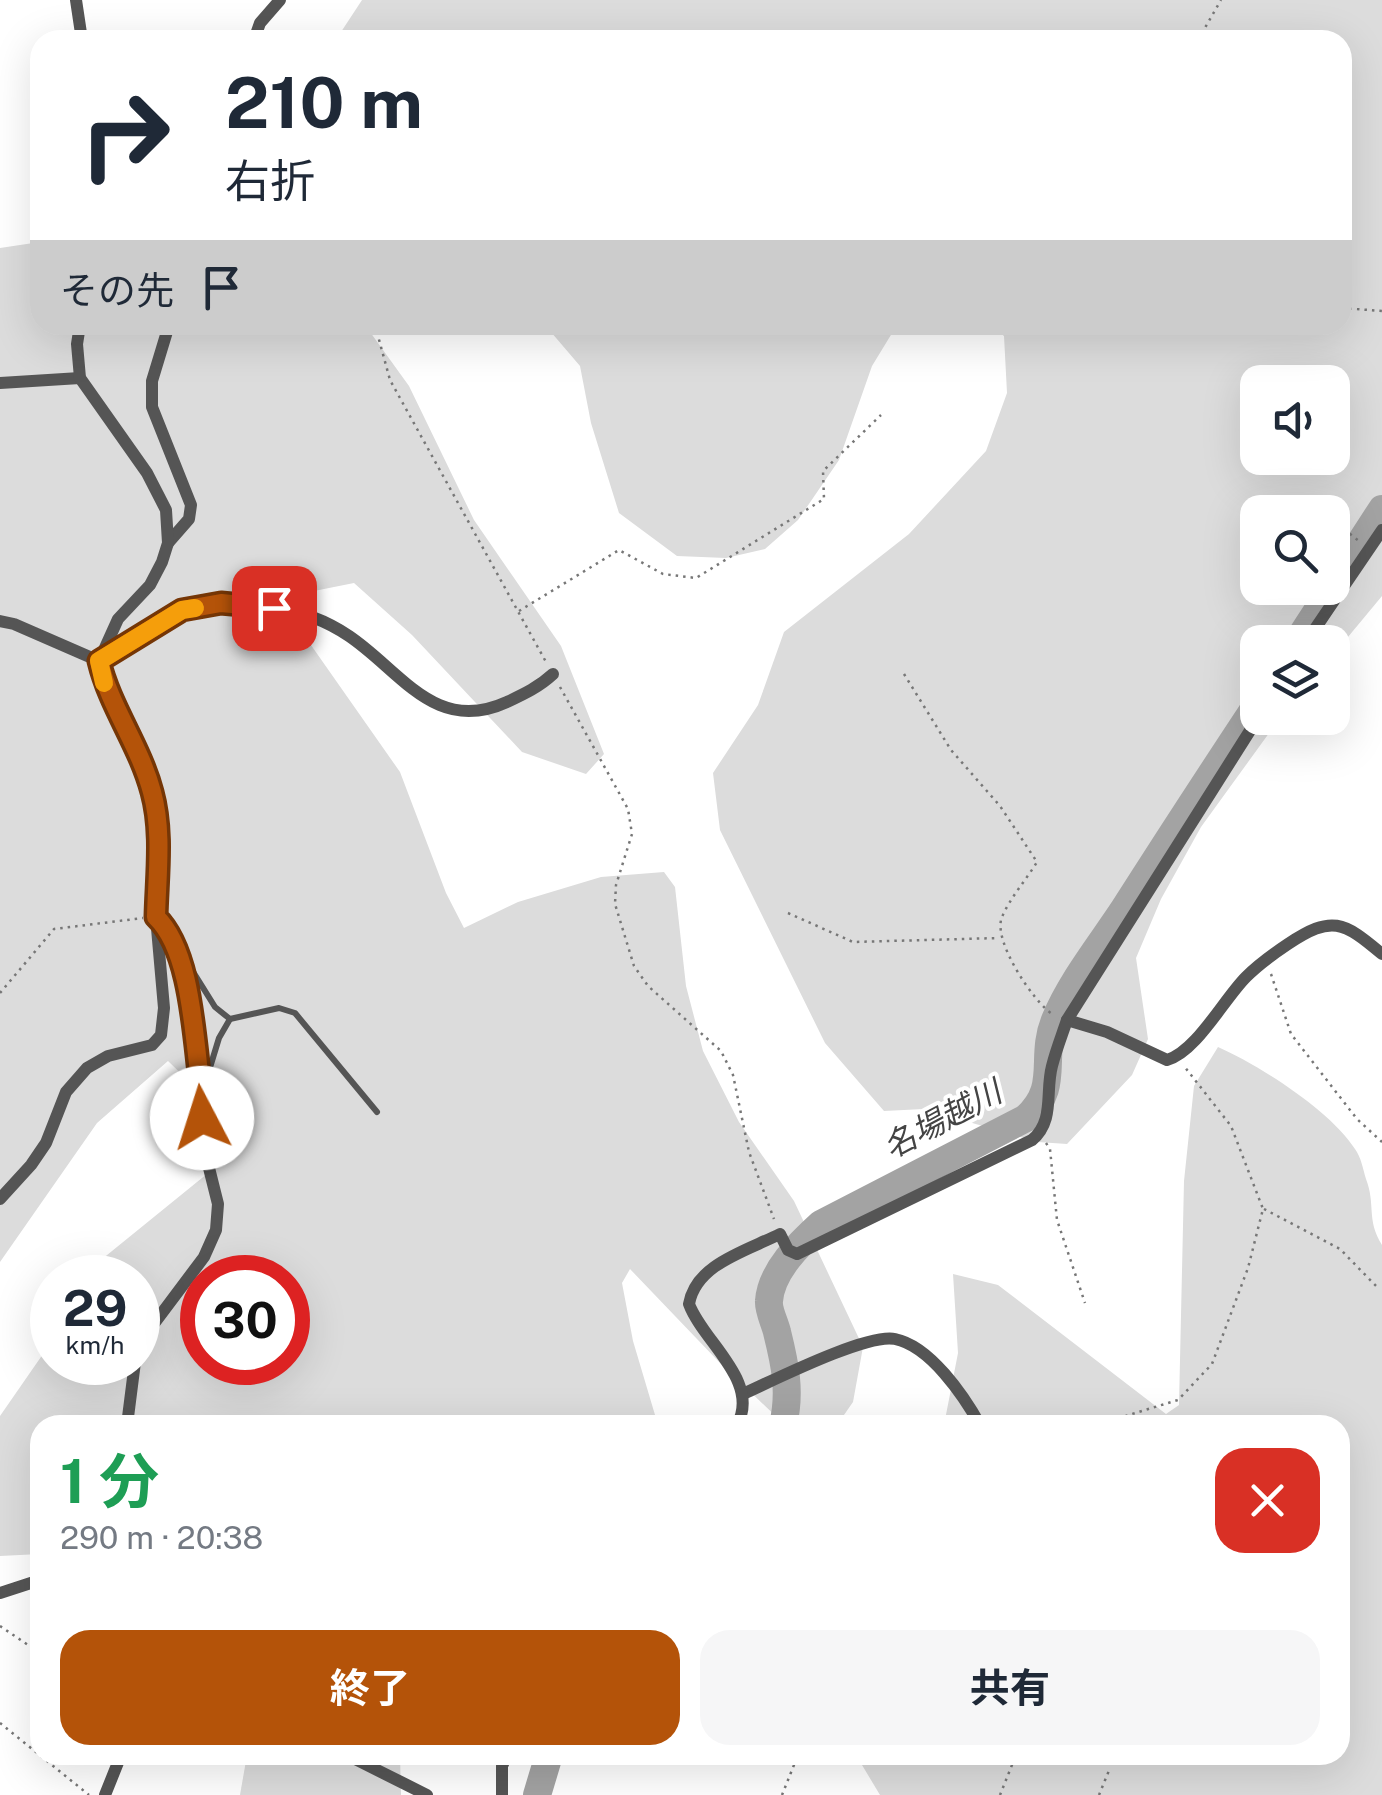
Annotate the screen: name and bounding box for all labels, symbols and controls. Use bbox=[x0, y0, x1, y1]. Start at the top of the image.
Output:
text: 210 m bbox=[225, 61, 423, 144]
icon: right bbox=[60, 70, 190, 200]
text: 右折 bbox=[225, 154, 315, 207]
icon: arrive bbox=[194, 260, 249, 315]
text: その先 bbox=[60, 268, 174, 313]
map controls bbox=[1240, 365, 1350, 735]
button: sound bbox=[1240, 365, 1350, 475]
button: search bbox=[1240, 495, 1350, 605]
pin bbox=[232, 566, 317, 651]
icon: arrive bbox=[247, 581, 302, 636]
button: layers bbox=[1240, 625, 1350, 735]
position arrow bbox=[150, 1066, 254, 1170]
water label: 名場越川 bbox=[877, 1071, 1010, 1165]
speed limit sign: 30 bbox=[180, 1255, 310, 1385]
text: 29 bbox=[63, 1278, 127, 1337]
text: km/h bbox=[66, 1330, 124, 1360]
text: 1 分 bbox=[60, 1446, 159, 1517]
button: close bbox=[1215, 1448, 1320, 1553]
text: 290 m · 20:38 bbox=[60, 1519, 263, 1556]
button: 終了 bbox=[60, 1630, 680, 1745]
button: 共有 bbox=[700, 1630, 1320, 1745]

